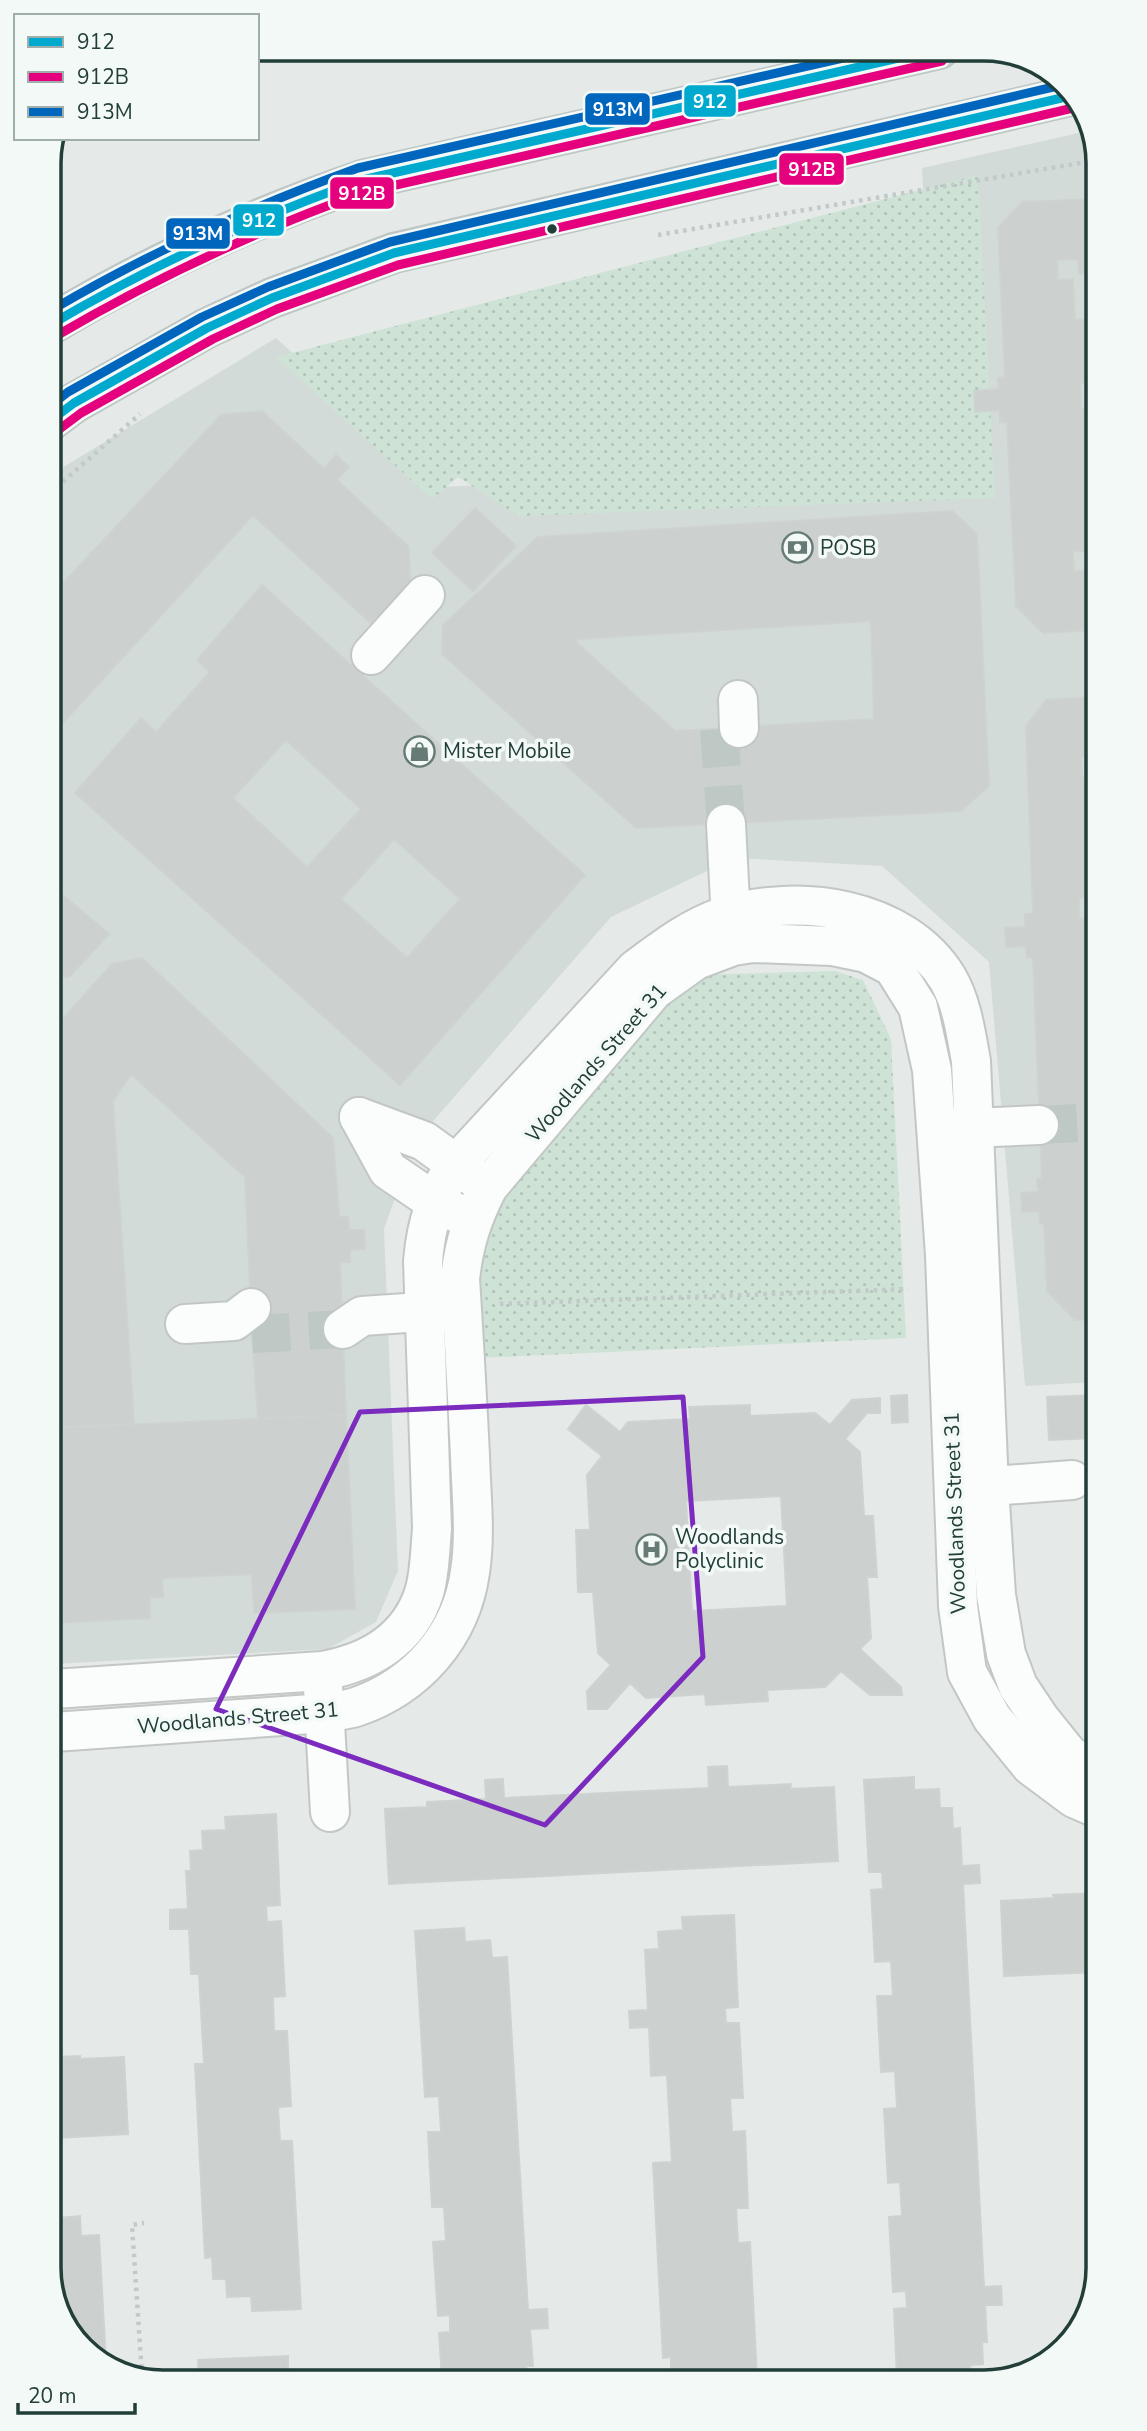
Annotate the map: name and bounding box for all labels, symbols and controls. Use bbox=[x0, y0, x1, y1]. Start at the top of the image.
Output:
legend bbox=[14, 14, 259, 140]
text: 912 bbox=[77, 28, 115, 56]
text: 912B bbox=[77, 63, 129, 91]
line badge: 912 bbox=[683, 84, 737, 118]
text: 912 bbox=[693, 89, 727, 115]
line badge: 913M bbox=[584, 92, 651, 126]
text: 913M bbox=[593, 97, 643, 123]
text: 913M bbox=[77, 98, 133, 126]
line badge: 912B bbox=[778, 152, 845, 186]
text: 912B bbox=[788, 157, 836, 183]
line badge: 912B bbox=[329, 176, 395, 210]
text: 912B bbox=[338, 181, 386, 207]
line badge: 912 bbox=[232, 203, 285, 237]
text: 912 bbox=[242, 208, 276, 234]
line badge: 913M bbox=[165, 217, 231, 250]
text: 913M bbox=[173, 221, 223, 247]
unlabelled marker bbox=[545, 222, 559, 236]
bank icon: POSB bbox=[780, 531, 814, 565]
place label: POSB bbox=[820, 534, 876, 562]
shop icon: Mister Mobile bbox=[403, 734, 437, 768]
place label: Mister Mobile bbox=[443, 737, 571, 765]
street label: Woodlands Street 31 bbox=[519, 977, 673, 1149]
street label: Woodlands Street 31 bbox=[937, 1411, 973, 1615]
place label: Woodlands Polyclinic bbox=[675, 1523, 784, 1575]
hospital icon: Woodlands Polyclinic bbox=[635, 1532, 669, 1566]
street label: Woodlands Street 31 bbox=[136, 1695, 340, 1741]
scale bar bbox=[18, 2372, 135, 2416]
text: 20 m bbox=[28, 2382, 77, 2410]

